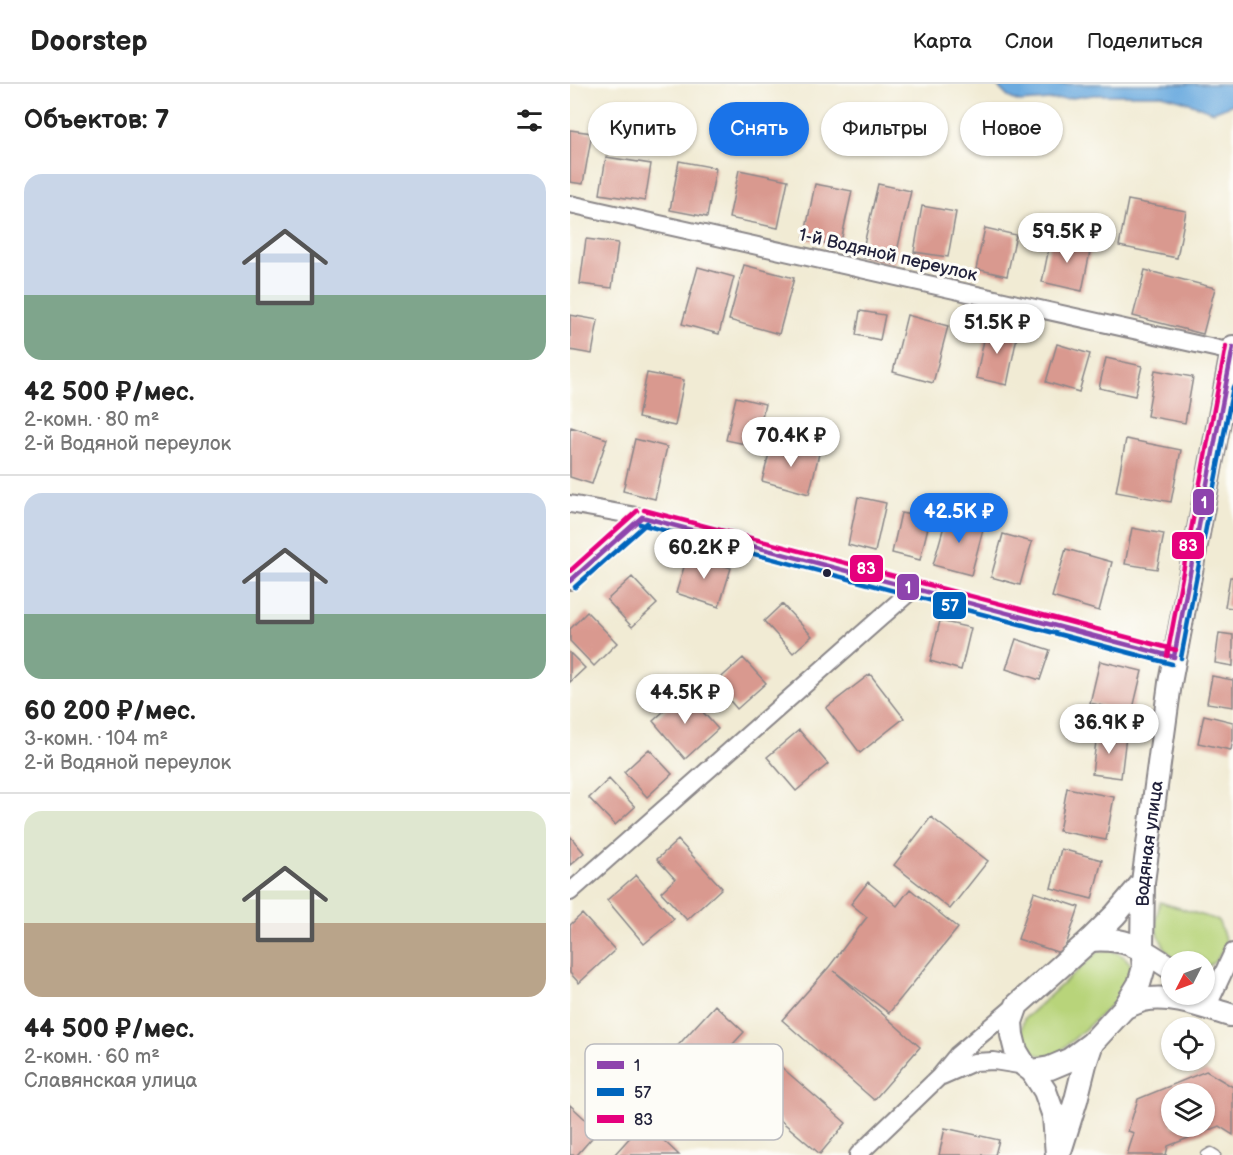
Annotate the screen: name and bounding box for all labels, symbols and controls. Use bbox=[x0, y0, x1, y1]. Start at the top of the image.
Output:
text: Doorstep bbox=[30, 25, 147, 58]
text: Карта bbox=[913, 29, 972, 54]
text: Слои bbox=[1005, 29, 1054, 54]
text: Поделиться bbox=[1087, 29, 1203, 54]
chip: Купить bbox=[588, 102, 697, 156]
chip: Снять bbox=[709, 102, 809, 156]
chip: Фильтры bbox=[821, 102, 948, 156]
chip: Новое bbox=[960, 102, 1063, 156]
icon: filters bbox=[513, 104, 546, 137]
text: Объектов: 7 bbox=[24, 105, 169, 136]
icon: home bbox=[231, 213, 339, 321]
pin: 59.5K ₽ bbox=[1012, 213, 1122, 264]
text: 59.5K ₽ bbox=[1032, 220, 1102, 244]
street label: 1-й Водяной переулок bbox=[797, 224, 980, 286]
pin: 51.5K ₽ bbox=[942, 304, 1052, 355]
text: 51.5K ₽ bbox=[964, 311, 1030, 335]
text: 42 500 ₽/мес. bbox=[24, 377, 195, 408]
text: 2-комн. · 80 m² bbox=[24, 408, 159, 432]
pin: 70.4K ₽ bbox=[736, 417, 846, 468]
text: 70.4K ₽ bbox=[756, 424, 826, 448]
text: 2-й Водяной переулок bbox=[24, 432, 231, 456]
line badge: 1 bbox=[1192, 488, 1215, 516]
pin: 42.5K ₽ bbox=[904, 493, 1014, 544]
text: 1 bbox=[1201, 494, 1207, 513]
text: 42.5K ₽ bbox=[924, 500, 994, 524]
pin: 60.2K ₽ bbox=[649, 529, 759, 580]
line badge: 83 bbox=[1171, 531, 1205, 560]
icon: home bbox=[231, 532, 339, 640]
text: 60.2K ₽ bbox=[668, 536, 740, 560]
text: 83 bbox=[1179, 537, 1197, 556]
line badge: 83 bbox=[849, 554, 884, 583]
text: 83 bbox=[857, 560, 875, 579]
unlabelled marker bbox=[821, 567, 833, 579]
line badge: 1 bbox=[896, 573, 920, 601]
text: 1 bbox=[905, 579, 911, 598]
line badge: 57 bbox=[932, 591, 967, 620]
text: 57 bbox=[941, 597, 959, 616]
pin: 44.5K ₽ bbox=[630, 674, 740, 725]
text: 44.5K ₽ bbox=[650, 681, 720, 705]
text: 60 200 ₽/мес. bbox=[24, 696, 196, 727]
pin: 36.9K ₽ bbox=[1054, 704, 1164, 755]
text: 36.9K ₽ bbox=[1074, 711, 1144, 735]
text: 3-комн. · 104 m² bbox=[24, 727, 168, 751]
text: 2-й Водяной переулок bbox=[24, 751, 231, 775]
street label: Водяная улица bbox=[1132, 779, 1167, 907]
icon: home bbox=[231, 850, 339, 958]
north arrow bbox=[1161, 951, 1215, 1005]
map controls bbox=[1161, 951, 1215, 1137]
text: 44 500 ₽/мес. bbox=[24, 1014, 194, 1045]
button: locate bbox=[1161, 1017, 1215, 1071]
legend bbox=[585, 1044, 783, 1140]
text: 2-комн. · 60 m² bbox=[24, 1045, 160, 1069]
text: 1 bbox=[634, 1057, 640, 1076]
text: Славянская улица bbox=[24, 1069, 197, 1093]
button: layers bbox=[1161, 1083, 1215, 1137]
text: 57 bbox=[634, 1084, 651, 1103]
text: 83 bbox=[634, 1111, 653, 1130]

